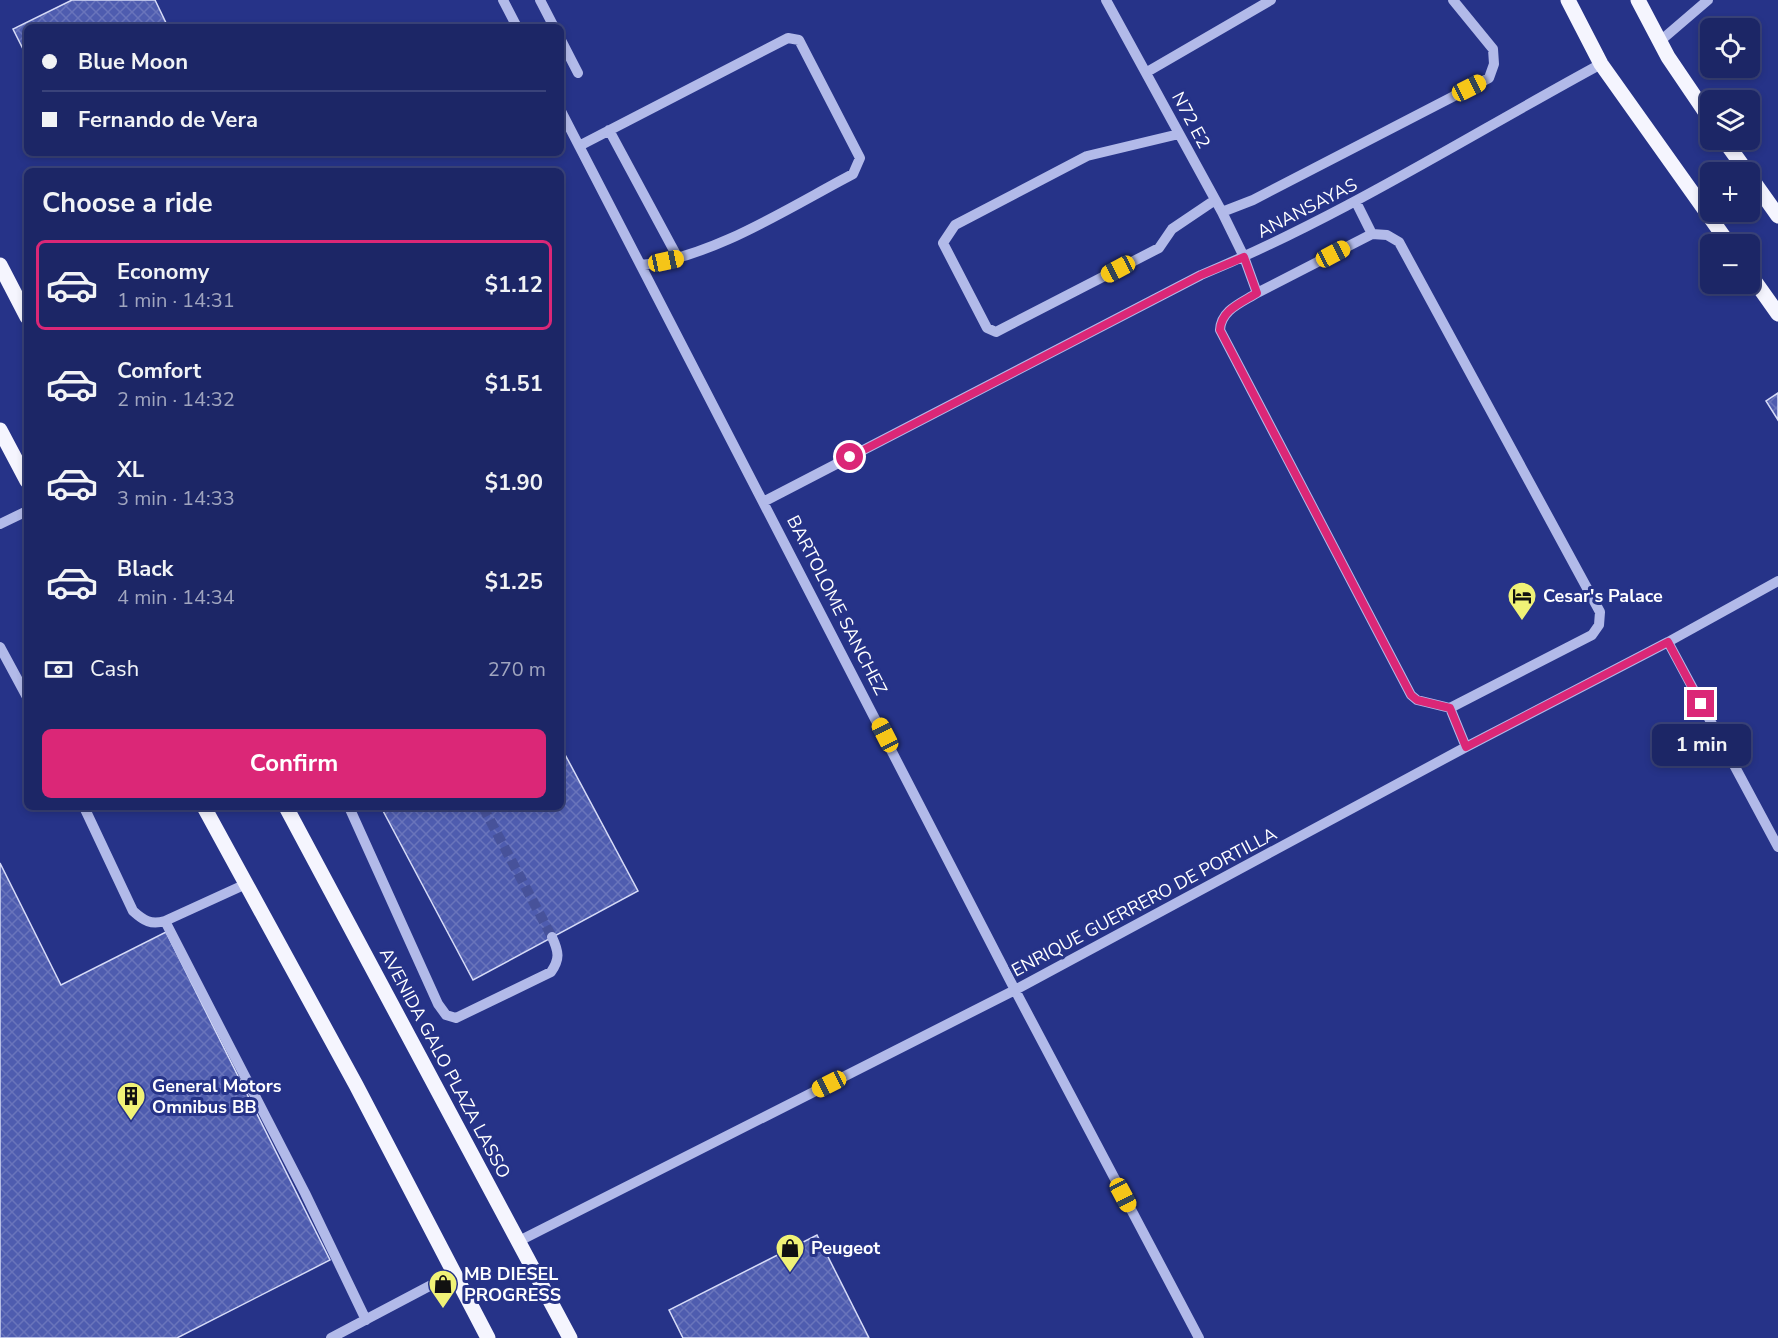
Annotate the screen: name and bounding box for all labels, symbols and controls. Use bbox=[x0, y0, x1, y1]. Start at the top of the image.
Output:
map controls bbox=[1700, 18, 1760, 294]
button: locate bbox=[1700, 18, 1760, 78]
text: Blue Moon bbox=[78, 47, 188, 77]
car bbox=[1449, 72, 1489, 104]
street label: N72 E2 bbox=[1166, 88, 1216, 152]
button: layers bbox=[1700, 90, 1760, 150]
text: Fernando de Vera bbox=[78, 105, 258, 135]
button: + bbox=[1700, 162, 1760, 222]
street label: ANANSAYAS bbox=[1253, 172, 1361, 244]
text: Choose a ride bbox=[42, 185, 213, 222]
button: − bbox=[1700, 234, 1760, 294]
car bbox=[1313, 238, 1353, 270]
car bbox=[647, 248, 685, 274]
car bbox=[1098, 253, 1138, 285]
text: Economy bbox=[117, 257, 209, 287]
icon: car bbox=[45, 258, 99, 312]
text: $1.12 bbox=[485, 270, 543, 300]
text: 1 min · 14:31 bbox=[117, 287, 235, 314]
text: Comfort bbox=[117, 356, 201, 386]
icon: car bbox=[45, 357, 99, 411]
text: $1.51 bbox=[485, 369, 543, 399]
text: 2 min · 14:32 bbox=[117, 386, 235, 413]
route start bbox=[836, 443, 863, 470]
text: XL bbox=[117, 455, 144, 485]
icon: car bbox=[45, 456, 99, 510]
text: $1.90 bbox=[485, 468, 543, 498]
text: 3 min · 14:33 bbox=[117, 485, 235, 512]
street label: BARTOLOME SANCHEZ bbox=[781, 511, 893, 699]
text: Black bbox=[117, 554, 173, 584]
icon: car bbox=[45, 555, 99, 609]
text: $1.25 bbox=[485, 567, 543, 597]
hotel icon: Cesar's Palace bbox=[1506, 580, 1538, 622]
text: 4 min · 14:34 bbox=[117, 584, 235, 611]
place label: Cesar's Palace bbox=[1543, 584, 1663, 608]
icon: cash bbox=[42, 653, 75, 686]
text: Cash bbox=[90, 654, 139, 684]
text: 270 m bbox=[488, 656, 546, 683]
route end bbox=[1687, 690, 1714, 717]
car bbox=[869, 715, 901, 755]
callout: 1 min bbox=[1652, 725, 1750, 767]
button: Confirm bbox=[42, 729, 546, 798]
text: 1 min bbox=[1676, 731, 1727, 758]
street label: ENRIQUE GUERRERO DE PORTILLA bbox=[1007, 822, 1281, 982]
street label: AVENIDA GALO PLAZA LASSO bbox=[374, 944, 516, 1182]
car bbox=[809, 1068, 849, 1100]
place label: General Motors Omnibus BB bbox=[152, 1074, 282, 1119]
building icon: General Motors Omnibus BB bbox=[115, 1080, 147, 1122]
car bbox=[1107, 1175, 1139, 1215]
shop icon: Peugeot bbox=[774, 1232, 806, 1274]
place label: Peugeot bbox=[811, 1236, 880, 1260]
place label: MB DIESEL PROGRESS bbox=[464, 1262, 561, 1307]
shop icon: MB DIESEL PROGRESS bbox=[427, 1268, 459, 1310]

